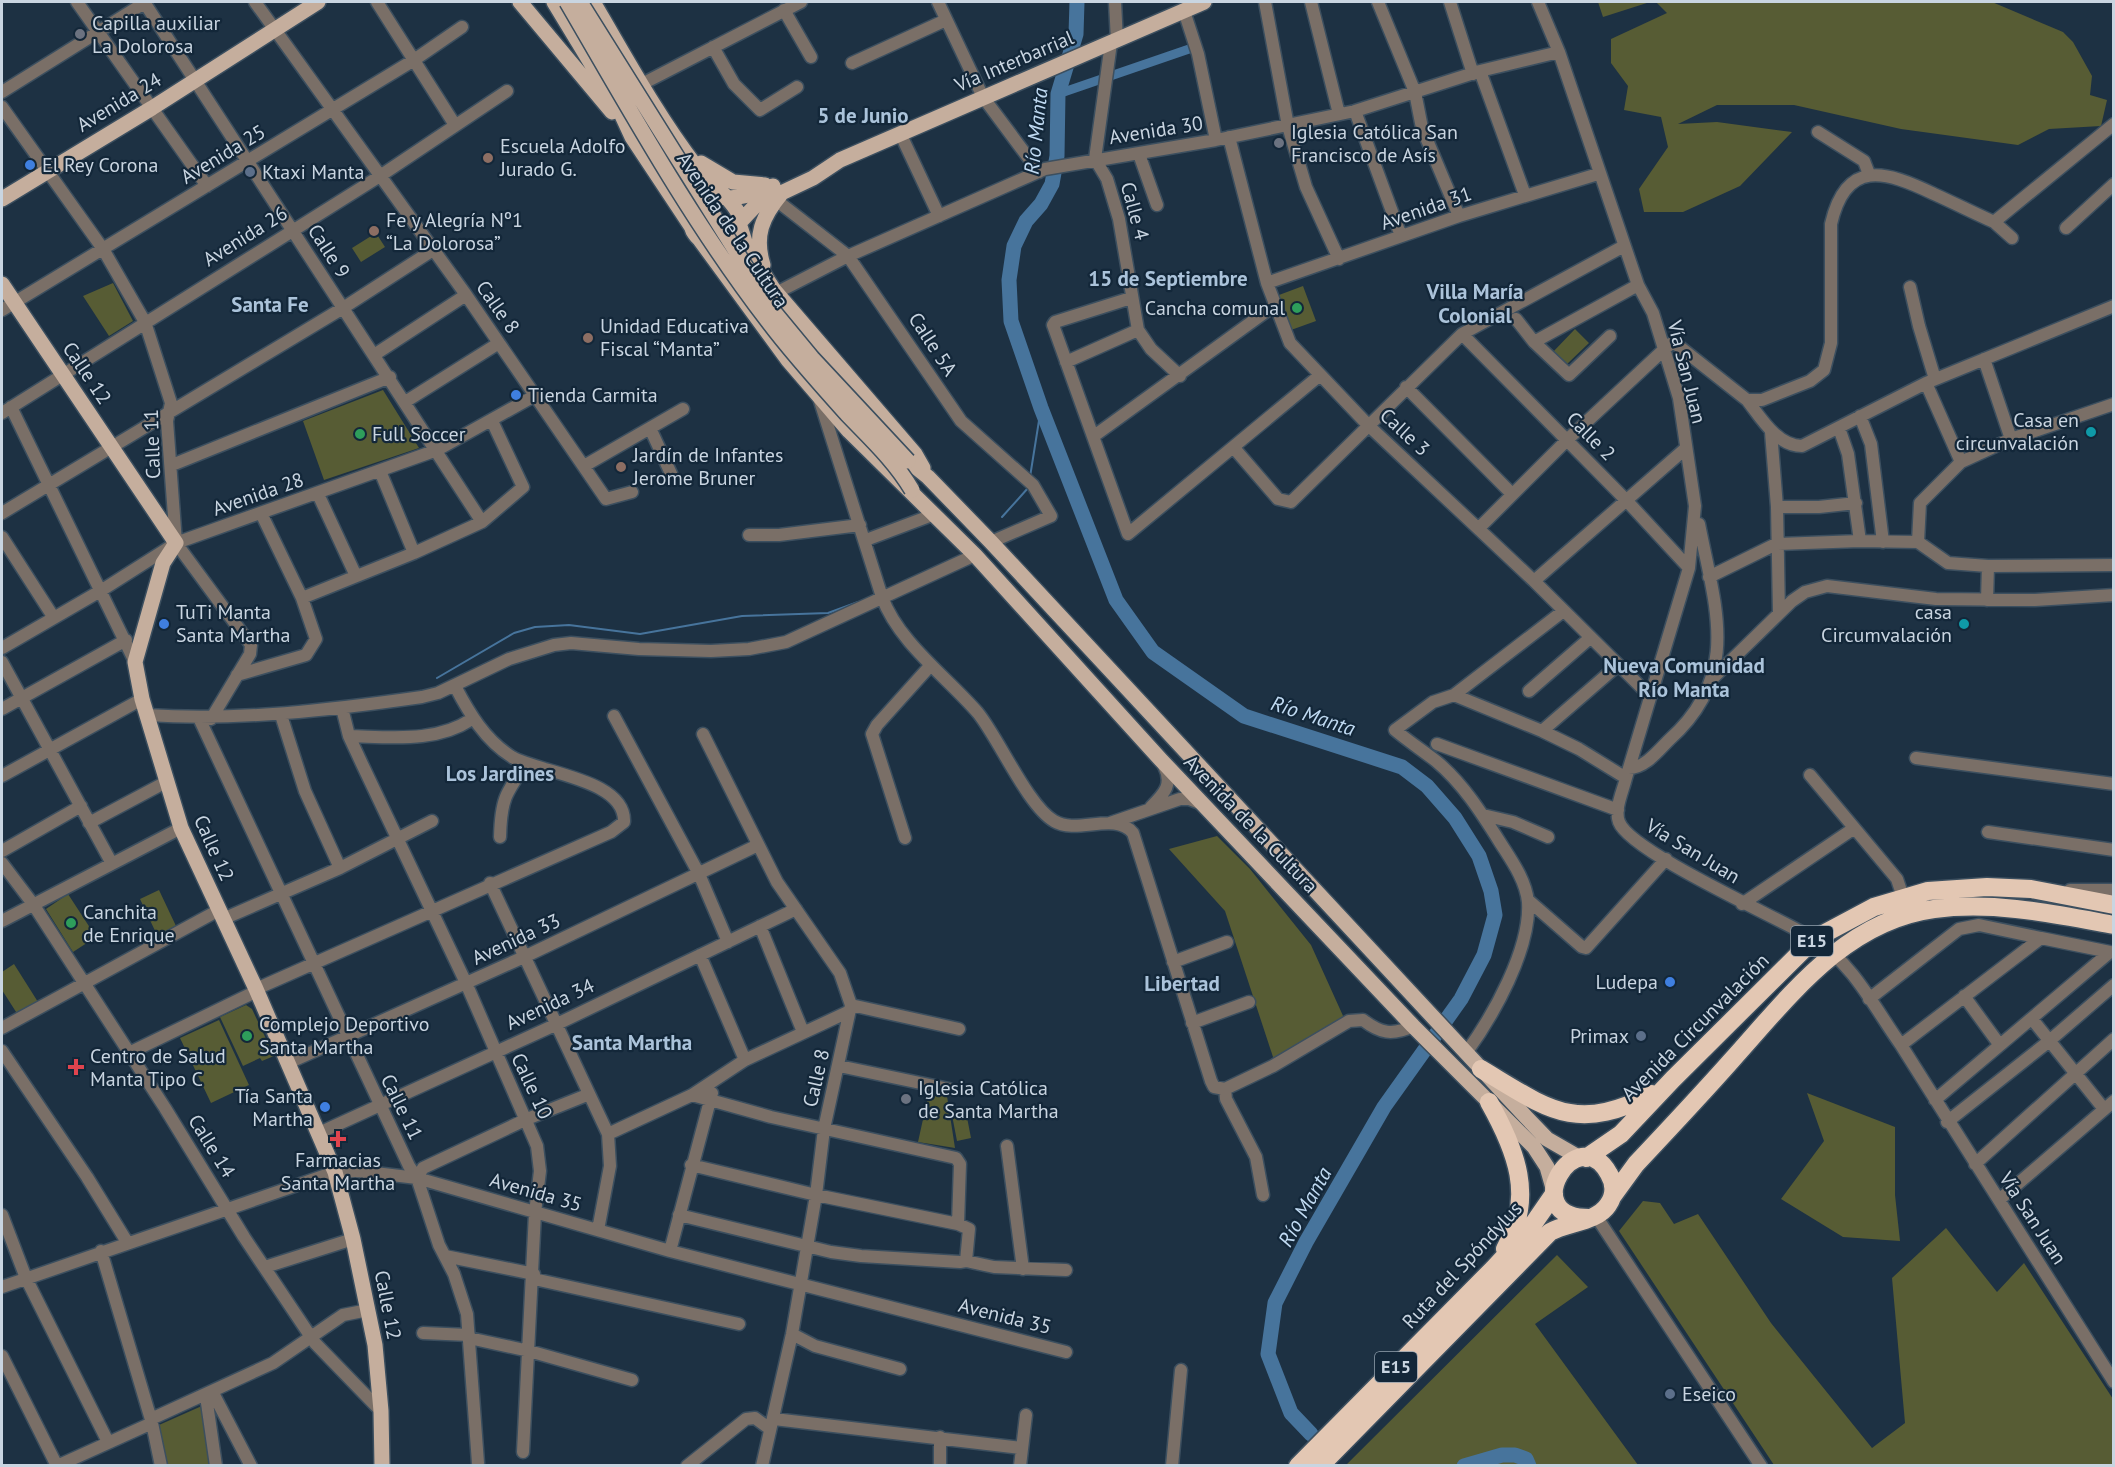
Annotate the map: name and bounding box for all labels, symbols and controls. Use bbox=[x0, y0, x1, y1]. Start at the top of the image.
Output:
place label: Capilla auxiliar La Dolorosa bbox=[92, 10, 221, 59]
street label: Vía Interbarrial bbox=[950, 24, 1078, 98]
marker: Capilla auxiliar La Dolorosa bbox=[73, 27, 87, 41]
street label: Avenida 24 bbox=[72, 66, 166, 138]
water label: Río Manta bbox=[1018, 86, 1054, 176]
district label: 5 de Junio bbox=[817, 102, 909, 129]
street label: Avenida 30 bbox=[1107, 110, 1205, 150]
street label: Avenida 25 bbox=[176, 118, 270, 190]
place label: Iglesia Católica San Francisco de Asís bbox=[1291, 119, 1458, 168]
place label: Escuela Adolfo Jurado G. bbox=[499, 133, 625, 182]
marker: Iglesia Católica San Francisco de Asís bbox=[1272, 136, 1286, 150]
street label: Avenida de la Cultura bbox=[671, 147, 795, 313]
marker: Escuela Adolfo Jurado G. bbox=[481, 151, 495, 165]
place label: El Rey Corona bbox=[42, 152, 158, 178]
marker: El Rey Corona bbox=[23, 158, 37, 172]
place label: Ktaxi Manta bbox=[262, 159, 365, 185]
marker: Ktaxi Manta bbox=[243, 165, 257, 179]
street label: Calle 4 bbox=[1115, 179, 1155, 243]
street label: Avenida 31 bbox=[1377, 180, 1475, 236]
street label: Avenida 26 bbox=[198, 200, 292, 272]
place label: Fe y Alegría Nº1 “La Dolorosa” bbox=[386, 207, 523, 256]
street label: Calle 9 bbox=[302, 219, 356, 283]
marker: Fe y Alegría Nº1 “La Dolorosa” bbox=[367, 224, 381, 238]
district label: 15 de Septiembre bbox=[1088, 265, 1248, 292]
street label: Calle 8 bbox=[470, 275, 526, 339]
district label: Villa María Colonial bbox=[1425, 278, 1524, 329]
district label: Santa Fe bbox=[231, 291, 309, 318]
place label: Cancha comunal bbox=[1145, 295, 1285, 321]
marker: Cancha comunal bbox=[1290, 301, 1304, 315]
street label: Calle 5A bbox=[903, 307, 963, 381]
place label: Unidad Educativa Fiscal “Manta” bbox=[600, 313, 749, 362]
street label: Vía San Juan bbox=[1661, 317, 1712, 426]
marker: Unidad Educativa Fiscal “Manta” bbox=[581, 331, 595, 345]
street label: Calle 12 bbox=[57, 337, 117, 409]
place label: Tienda Carmita bbox=[528, 382, 658, 408]
marker: Tienda Carmita bbox=[509, 388, 523, 402]
street label: Calle 3 bbox=[1375, 402, 1435, 462]
street label: Calle 2 bbox=[1561, 406, 1621, 466]
place label: Casa en circunvalación bbox=[1956, 407, 2079, 456]
street label: Calle 11 bbox=[138, 409, 166, 479]
place label: Full Soccer bbox=[372, 421, 466, 447]
marker: Casa en circunvalación bbox=[2084, 425, 2098, 439]
marker: Full Soccer bbox=[353, 427, 367, 441]
place label: Jardín de Infantes Jerome Bruner bbox=[632, 442, 783, 491]
marker: Jardín de Infantes Jerome Bruner bbox=[614, 460, 628, 474]
street label: Avenida 28 bbox=[209, 466, 307, 522]
place label: TuTi Manta Santa Martha bbox=[176, 599, 290, 648]
place label: casa Circumvalación bbox=[1821, 599, 1952, 648]
marker: TuTi Manta Santa Martha bbox=[157, 617, 171, 631]
marker: casa Circumvalación bbox=[1957, 617, 1971, 631]
district label: Nueva Comunidad Río Manta bbox=[1603, 652, 1765, 703]
water label: Río Manta bbox=[1268, 689, 1359, 742]
street label: Avenida de la Cultura bbox=[1178, 749, 1324, 899]
district label: Los Jardines bbox=[446, 760, 554, 787]
street label: Calle 12 bbox=[188, 811, 240, 885]
street label: Vía San Juan bbox=[1640, 812, 1745, 889]
place label: Canchita de Enrique bbox=[83, 899, 175, 948]
street label: Avenida 33 bbox=[468, 907, 564, 971]
marker: Canchita de Enrique bbox=[64, 916, 78, 930]
road number: E15 bbox=[1791, 926, 1833, 956]
street label: Avenida Circunvalación bbox=[1616, 948, 1774, 1106]
place label: Ludepa bbox=[1596, 969, 1658, 995]
district label: Libertad bbox=[1144, 970, 1220, 997]
street label: Avenida 34 bbox=[502, 972, 598, 1036]
marker: Ludepa bbox=[1663, 975, 1677, 989]
place label: Complejo Deportivo Santa Martha bbox=[259, 1011, 429, 1060]
place label: Primax bbox=[1570, 1023, 1629, 1049]
marker: Complejo Deportivo Santa Martha bbox=[240, 1029, 254, 1043]
district label: Santa Martha bbox=[572, 1029, 692, 1056]
marker: Primax bbox=[1634, 1029, 1648, 1043]
place label: Centro de Salud Manta Tipo C bbox=[90, 1043, 226, 1092]
street label: Calle 8 bbox=[797, 1046, 835, 1110]
street label: Calle 10 bbox=[505, 1049, 559, 1123]
marker: Centro de Salud Manta Tipo C bbox=[67, 1058, 85, 1076]
street label: Calle 11 bbox=[375, 1070, 429, 1144]
place label: Iglesia Católica de Santa Martha bbox=[918, 1075, 1059, 1124]
place label: Tía Santa Martha bbox=[235, 1083, 313, 1132]
marker: Iglesia Católica de Santa Martha bbox=[899, 1092, 913, 1106]
marker: Tía Santa Martha bbox=[318, 1100, 332, 1114]
street label: Calle 14 bbox=[182, 1109, 242, 1183]
marker: Farmacias Santa Martha bbox=[331, 1132, 345, 1146]
place label: Farmacias Santa Martha bbox=[281, 1147, 395, 1196]
water label: Río Manta bbox=[1272, 1162, 1338, 1251]
street label: Avenida 35 bbox=[487, 1166, 585, 1218]
street label: Vía San Juan bbox=[1993, 1166, 2073, 1269]
street label: Ruta del Spóndylus bbox=[1396, 1196, 1528, 1334]
street label: Calle 12 bbox=[369, 1268, 407, 1342]
street label: Avenida 35 bbox=[956, 1292, 1054, 1340]
road number: E15 bbox=[1375, 1352, 1417, 1382]
place label: Eseico bbox=[1682, 1381, 1736, 1407]
marker: Eseico bbox=[1663, 1387, 1677, 1401]

